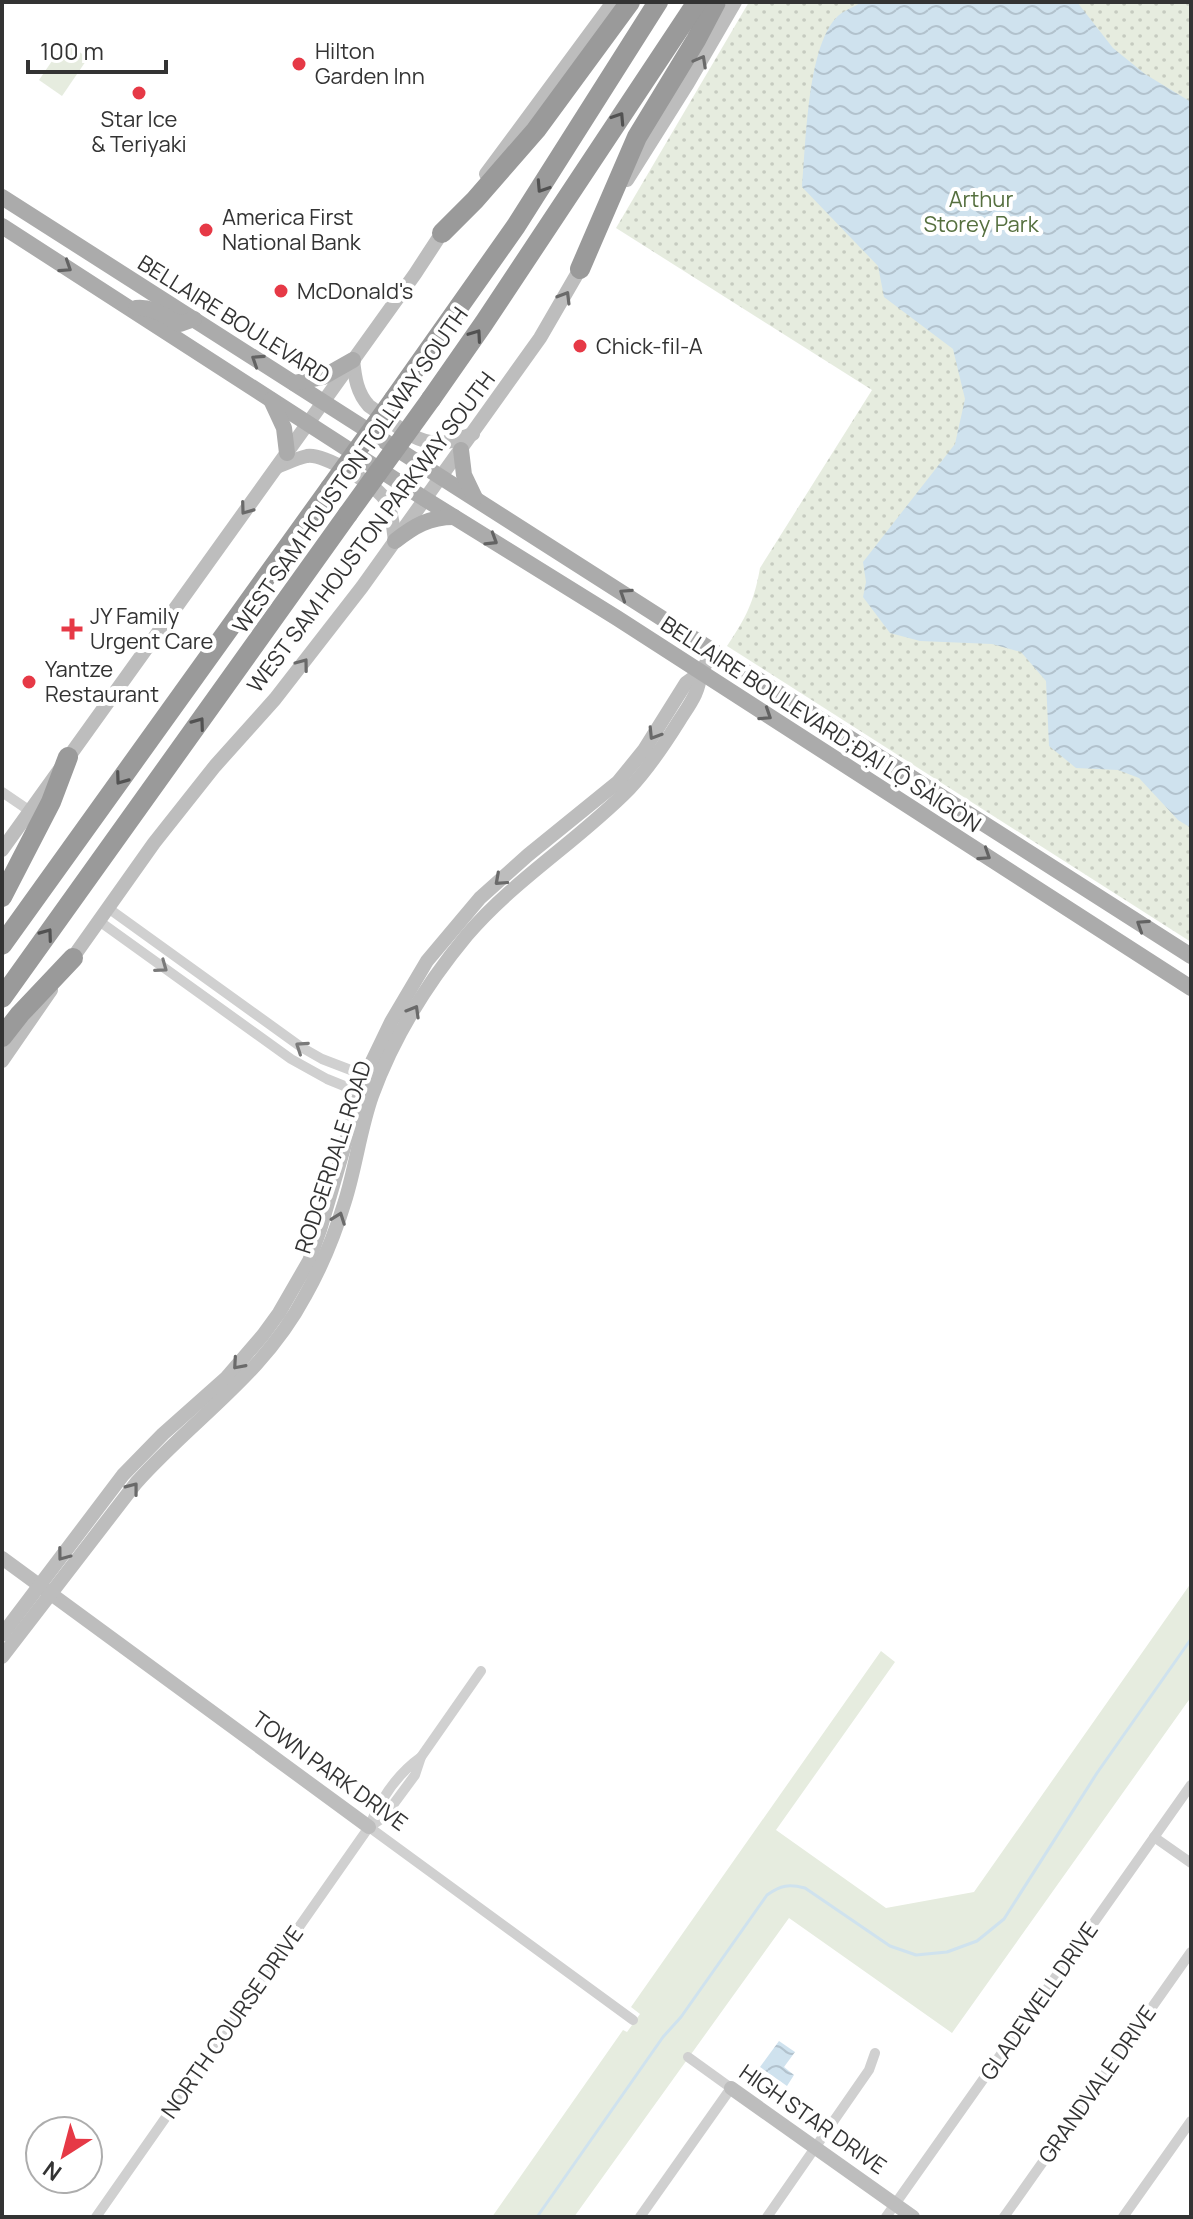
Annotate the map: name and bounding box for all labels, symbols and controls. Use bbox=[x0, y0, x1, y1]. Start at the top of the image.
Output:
scale bar bbox=[28, 24, 166, 74]
text: 100 m bbox=[40, 34, 104, 67]
place label: Hilton Garden Inn bbox=[315, 36, 425, 91]
one-way arrow bbox=[691, 54, 706, 69]
marker: Hilton Garden Inn bbox=[290, 55, 308, 73]
marker: Star Ice & Teriyaki bbox=[130, 84, 148, 102]
place label: Star Ice & Teriyaki bbox=[91, 104, 187, 159]
one-way arrow bbox=[610, 112, 625, 127]
one-way arrow bbox=[537, 178, 552, 193]
park label: Arthur Storey Park bbox=[923, 184, 1040, 239]
place label: America First National Bank bbox=[222, 202, 362, 257]
marker: America First National Bank bbox=[197, 221, 215, 239]
street label: BELLAIRE BOULEVARD bbox=[132, 248, 336, 390]
one-way arrow bbox=[58, 258, 72, 273]
place label: McDonald's bbox=[297, 276, 413, 306]
marker: McDonald's bbox=[272, 282, 290, 300]
one-way arrow bbox=[555, 292, 571, 306]
street label: WEST SAM HOUSTON TOLLWAY SOUTH bbox=[225, 301, 475, 639]
one-way arrow bbox=[466, 329, 481, 344]
place label: Chick-fil-A bbox=[596, 331, 703, 361]
marker: Chick-fil-A bbox=[571, 337, 589, 355]
one-way arrow bbox=[251, 354, 266, 369]
street label: WEST SAM HOUSTON PARKWAY SOUTH bbox=[240, 365, 502, 699]
one-way arrow bbox=[242, 501, 256, 515]
one-way arrow bbox=[483, 531, 498, 546]
one-way arrow bbox=[619, 589, 634, 604]
place label: JY Family Urgent Care bbox=[90, 601, 213, 656]
street label: BELLAIRE BOULEVARD;ĐẠI LỘ SÀIGÒN bbox=[655, 609, 987, 839]
marker: JY Family Urgent Care bbox=[61, 618, 83, 640]
place label: Yantze Restaurant bbox=[45, 654, 159, 709]
one-way arrow bbox=[293, 658, 307, 673]
marker: Yantze Restaurant bbox=[20, 673, 38, 691]
one-way arrow bbox=[757, 705, 772, 720]
one-way arrow bbox=[189, 717, 204, 732]
one-way arrow bbox=[648, 725, 663, 740]
one-way arrow bbox=[117, 770, 131, 784]
one-way arrow bbox=[976, 846, 991, 861]
one-way arrow bbox=[495, 870, 510, 885]
one-way arrow bbox=[1136, 920, 1151, 935]
one-way arrow bbox=[38, 929, 52, 943]
one-way arrow bbox=[153, 957, 168, 972]
one-way arrow bbox=[404, 1005, 420, 1020]
one-way arrow bbox=[295, 1041, 310, 1056]
street label: RODGERDALE ROAD bbox=[288, 1057, 378, 1257]
one-way arrow bbox=[329, 1212, 346, 1226]
one-way arrow bbox=[233, 1355, 247, 1370]
one-way arrow bbox=[123, 1483, 138, 1497]
one-way arrow bbox=[58, 1546, 72, 1561]
street label: TOWN PARK DRIVE bbox=[246, 1704, 414, 1838]
street label: GLADEWELL DRIVE bbox=[973, 1916, 1105, 2086]
street label: NORTH COURSE DRIVE bbox=[154, 1920, 310, 2124]
street label: GRANDVALE DRIVE bbox=[1031, 1999, 1163, 2169]
street label: HIGH STAR DRIVE bbox=[733, 2057, 893, 2181]
north arrow bbox=[24, 2115, 104, 2195]
text: N bbox=[37, 2154, 67, 2188]

